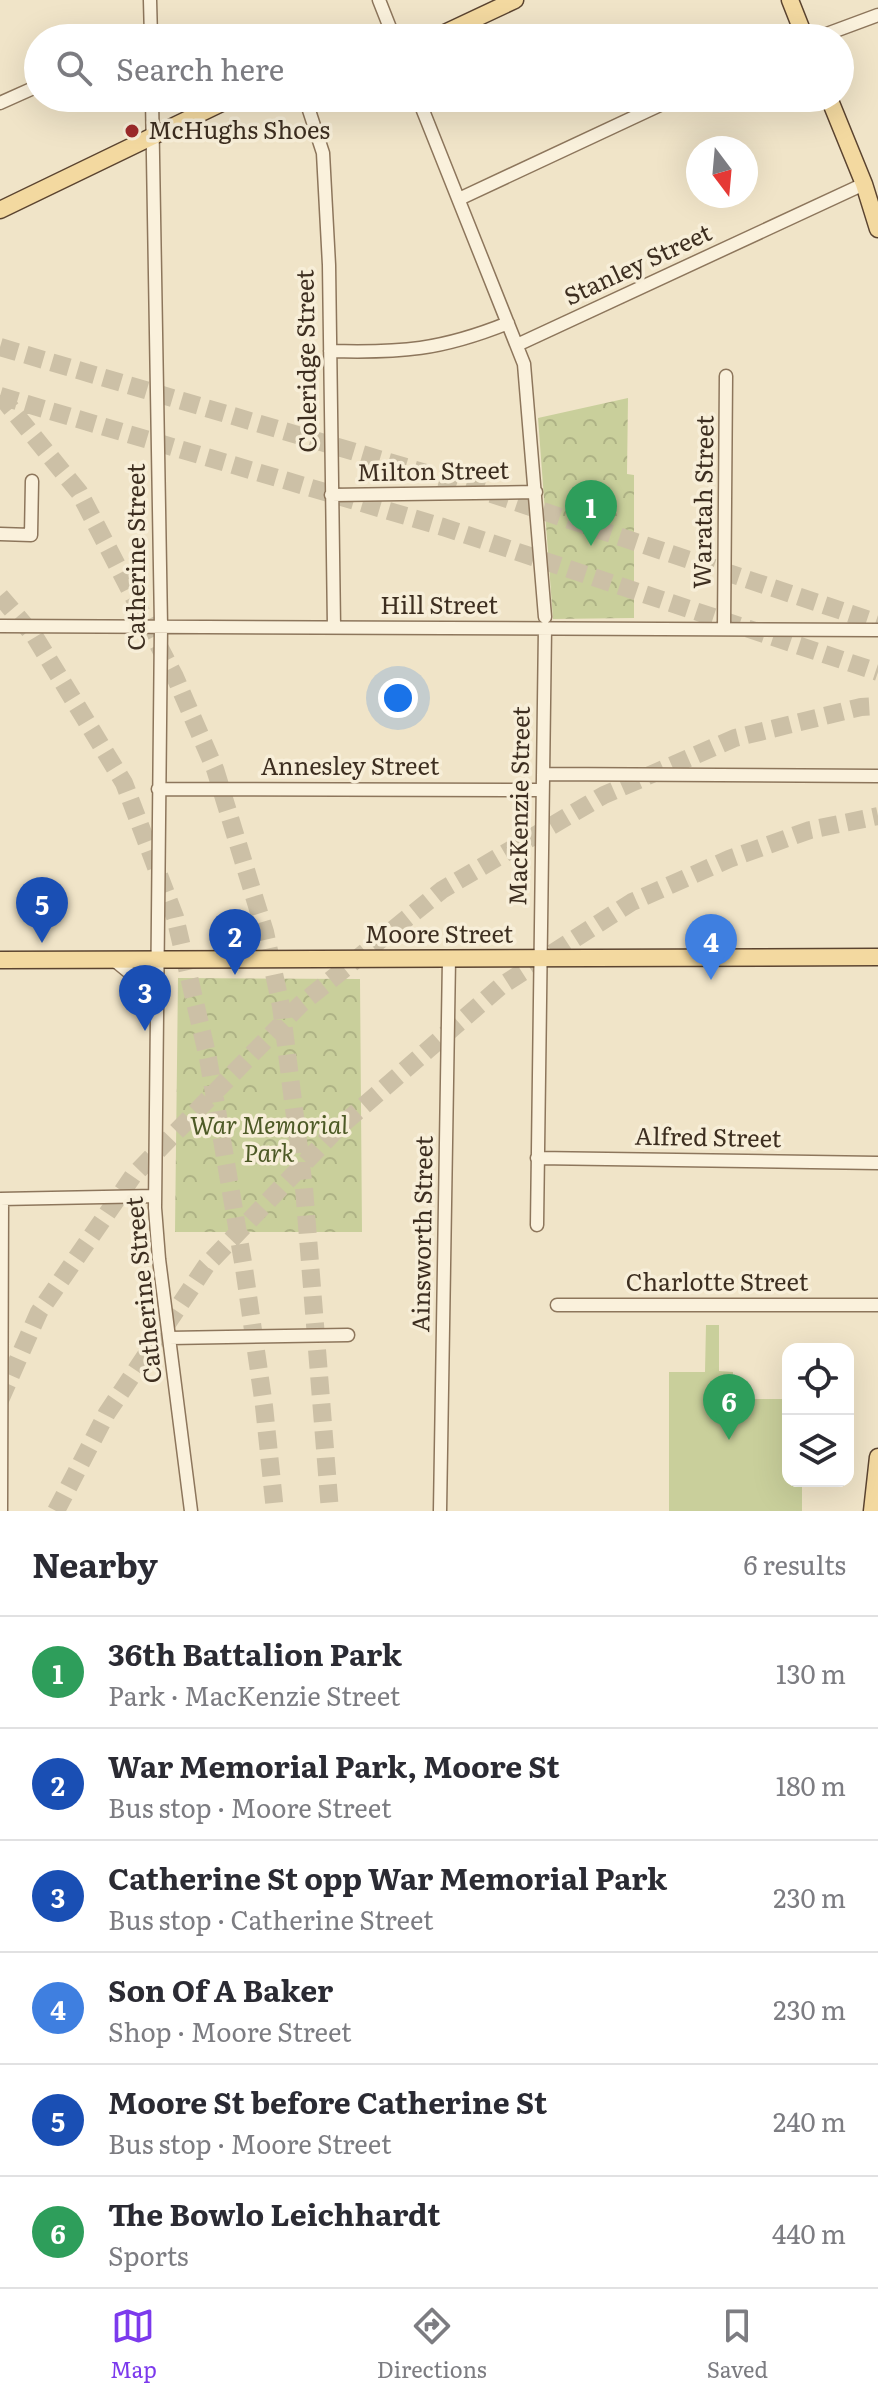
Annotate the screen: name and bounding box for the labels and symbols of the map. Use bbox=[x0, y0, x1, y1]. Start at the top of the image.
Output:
place label: McHughs Shoes bbox=[148, 111, 330, 146]
marker: McHughs Shoes bbox=[123, 122, 141, 140]
north arrow bbox=[686, 136, 758, 208]
street label: Stanley Street bbox=[557, 213, 717, 312]
street label: Coleridge Street bbox=[285, 269, 324, 453]
street label: Waratah Street bbox=[682, 414, 721, 589]
street label: Milton Street bbox=[356, 451, 510, 488]
street label: Catherine Street bbox=[117, 463, 152, 651]
pin: 1 bbox=[565, 480, 617, 546]
street label: Hill Street bbox=[380, 586, 498, 621]
your location bbox=[378, 678, 418, 718]
street label: MacKenzie Street bbox=[498, 706, 537, 906]
street label: Annesley Street bbox=[261, 747, 440, 782]
pin: 5 bbox=[16, 877, 68, 943]
pin: 2 bbox=[209, 909, 261, 975]
pin: 4 bbox=[685, 914, 737, 980]
street label: Moore Street bbox=[365, 915, 514, 950]
pin: 3 bbox=[119, 965, 171, 1031]
park label: War Memorial Park bbox=[190, 1106, 348, 1169]
street label: Alfred Street bbox=[634, 1117, 782, 1154]
street label: Ainsworth Street bbox=[401, 1135, 440, 1333]
street label: Catherine Street bbox=[114, 1195, 169, 1385]
street label: Charlotte Street bbox=[626, 1263, 809, 1298]
pin: 6 bbox=[703, 1374, 755, 1440]

